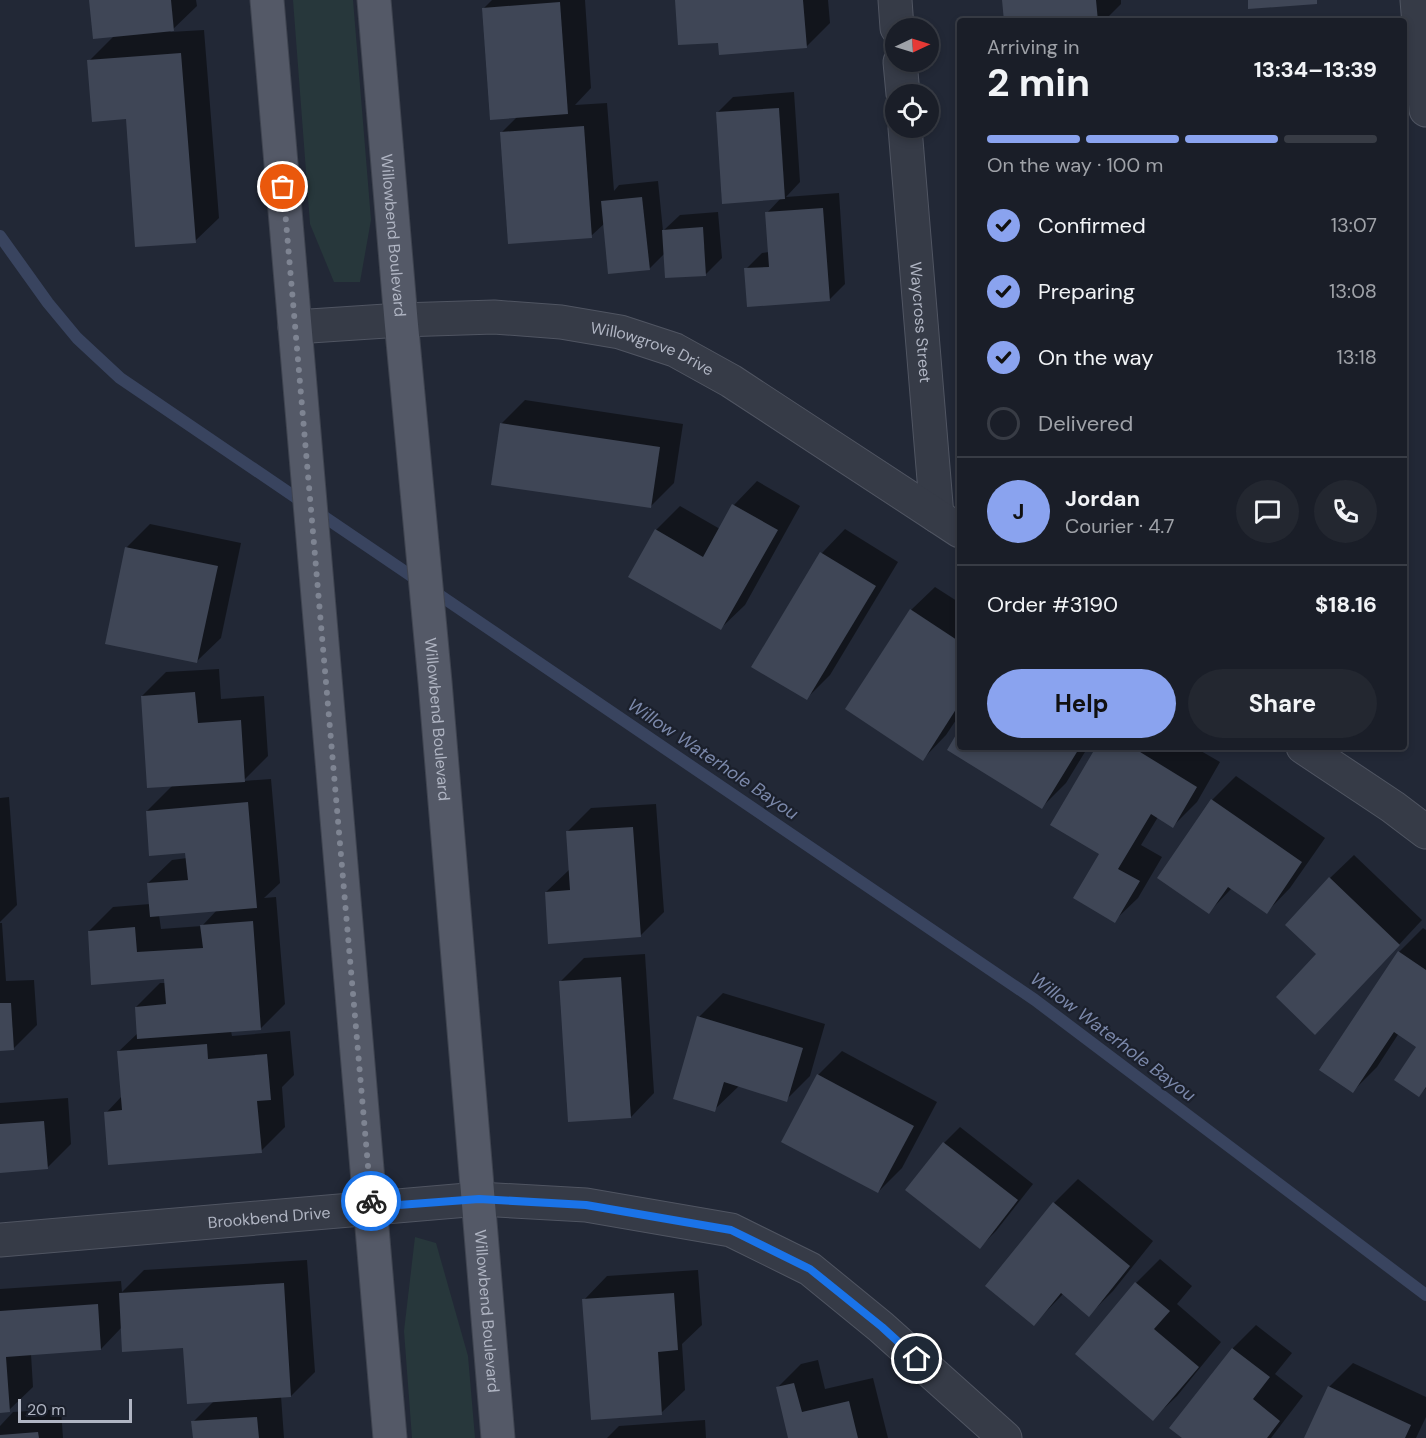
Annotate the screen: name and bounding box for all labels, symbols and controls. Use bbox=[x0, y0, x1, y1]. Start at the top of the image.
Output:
north arrow bbox=[885, 18, 939, 72]
map controls bbox=[885, 18, 939, 138]
text: Arriving in bbox=[987, 34, 1079, 60]
text: 13:34–13:39 bbox=[1254, 55, 1377, 84]
text: 2 min bbox=[987, 57, 1090, 108]
button: locate bbox=[885, 84, 939, 138]
text: On the way · 100 m bbox=[987, 152, 1163, 178]
street label: Willowbend Boulevard bbox=[376, 153, 411, 318]
pin bbox=[257, 161, 308, 212]
icon: bag bbox=[266, 170, 299, 203]
icon: check bbox=[987, 209, 1020, 242]
text: Confirmed bbox=[1038, 211, 1146, 240]
text: 13:07 bbox=[1331, 212, 1377, 238]
street label: Waycross Street bbox=[905, 261, 936, 384]
icon: check bbox=[987, 275, 1020, 308]
text: Preparing bbox=[1038, 277, 1135, 306]
text: 13:08 bbox=[1329, 278, 1377, 304]
street label: Willowgrove Drive bbox=[589, 317, 718, 380]
icon: check bbox=[987, 341, 1020, 374]
text: On the way bbox=[1038, 343, 1153, 372]
text: 13:18 bbox=[1337, 344, 1377, 370]
text: Delivered bbox=[1038, 409, 1133, 438]
button: chat bbox=[1236, 480, 1299, 543]
button: phone bbox=[1314, 480, 1377, 543]
text: Jordan bbox=[1065, 484, 1140, 513]
text: J bbox=[1013, 497, 1024, 526]
text: Courier · 4.7 bbox=[1065, 513, 1174, 539]
text: Order #3190 bbox=[987, 590, 1118, 619]
text: $18.16 bbox=[1315, 590, 1377, 619]
street label: Willowbend Boulevard bbox=[420, 637, 455, 802]
button: Help bbox=[987, 669, 1176, 738]
button: Share bbox=[1188, 669, 1377, 738]
water label: Willow Waterhole Bayou bbox=[623, 693, 803, 825]
water label: Willow Waterhole Bayou bbox=[1025, 967, 1201, 1107]
courier bbox=[341, 1171, 401, 1231]
icon: bike bbox=[355, 1185, 388, 1218]
street label: Brookbend Drive bbox=[207, 1202, 331, 1233]
street label: Willowbend Boulevard bbox=[470, 1229, 504, 1394]
pin bbox=[891, 1333, 942, 1384]
icon: home bbox=[900, 1342, 933, 1375]
scale bar bbox=[18, 1396, 132, 1424]
text: 20 m bbox=[27, 1399, 66, 1420]

